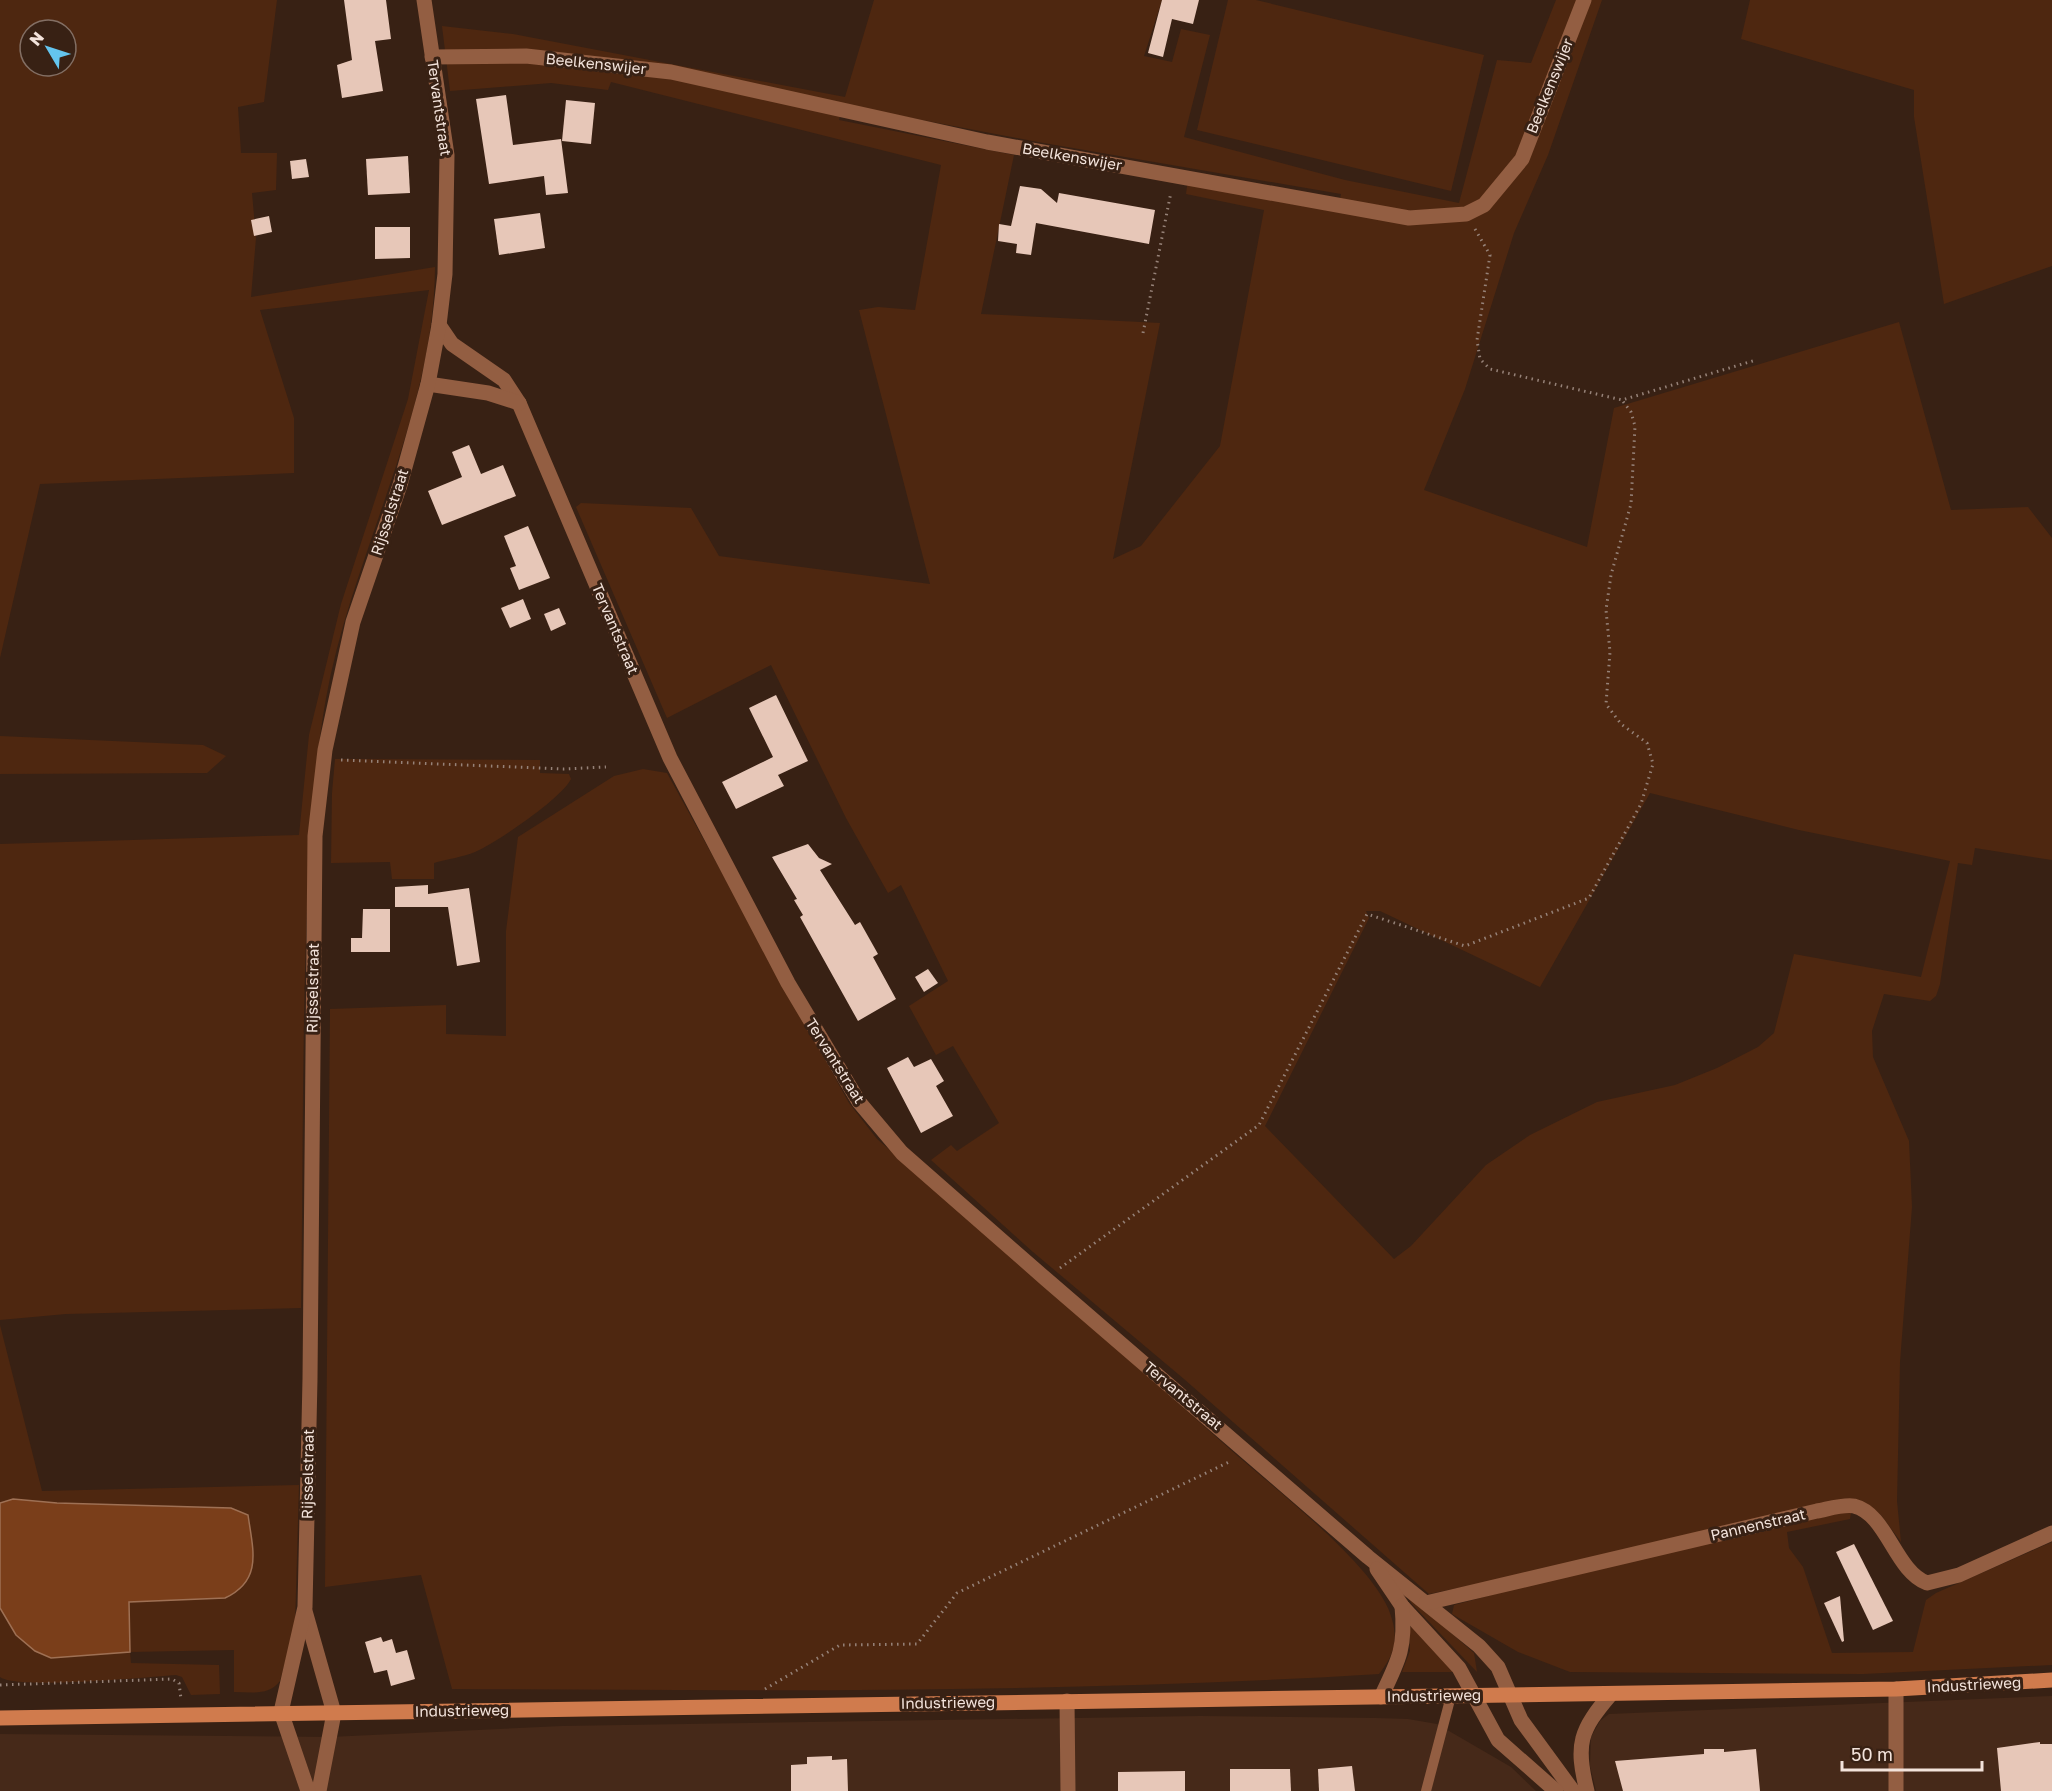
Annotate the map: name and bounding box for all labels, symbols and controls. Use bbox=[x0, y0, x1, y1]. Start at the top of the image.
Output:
north arrow bbox=[18, 18, 78, 78]
text: N bbox=[25, 28, 48, 50]
street label: Beelkenswijer bbox=[1522, 35, 1576, 136]
street label: Beelkenswijer bbox=[545, 49, 647, 77]
street label: Tervantstraat bbox=[424, 59, 456, 157]
street label: Beelkenswijer bbox=[1021, 138, 1124, 174]
street label: Rijsselstraat bbox=[367, 466, 412, 557]
street label: Tervantstraat bbox=[589, 580, 643, 677]
street label: Rijsselstraat bbox=[302, 943, 322, 1033]
street label: Tervantstraat bbox=[803, 1015, 869, 1106]
street label: Tervantstraat bbox=[1141, 1357, 1227, 1433]
street label: Rijsselstraat bbox=[297, 1429, 317, 1519]
street label: Pannenstraat bbox=[1709, 1504, 1807, 1544]
street label: Industrieweg bbox=[1926, 1673, 2022, 1695]
street label: Industrieweg bbox=[1387, 1685, 1481, 1705]
street label: Industrieweg bbox=[901, 1692, 995, 1712]
street label: Industrieweg bbox=[415, 1700, 509, 1720]
scale bar bbox=[1842, 1734, 1982, 1772]
text: 50 m bbox=[1851, 1743, 1893, 1765]

